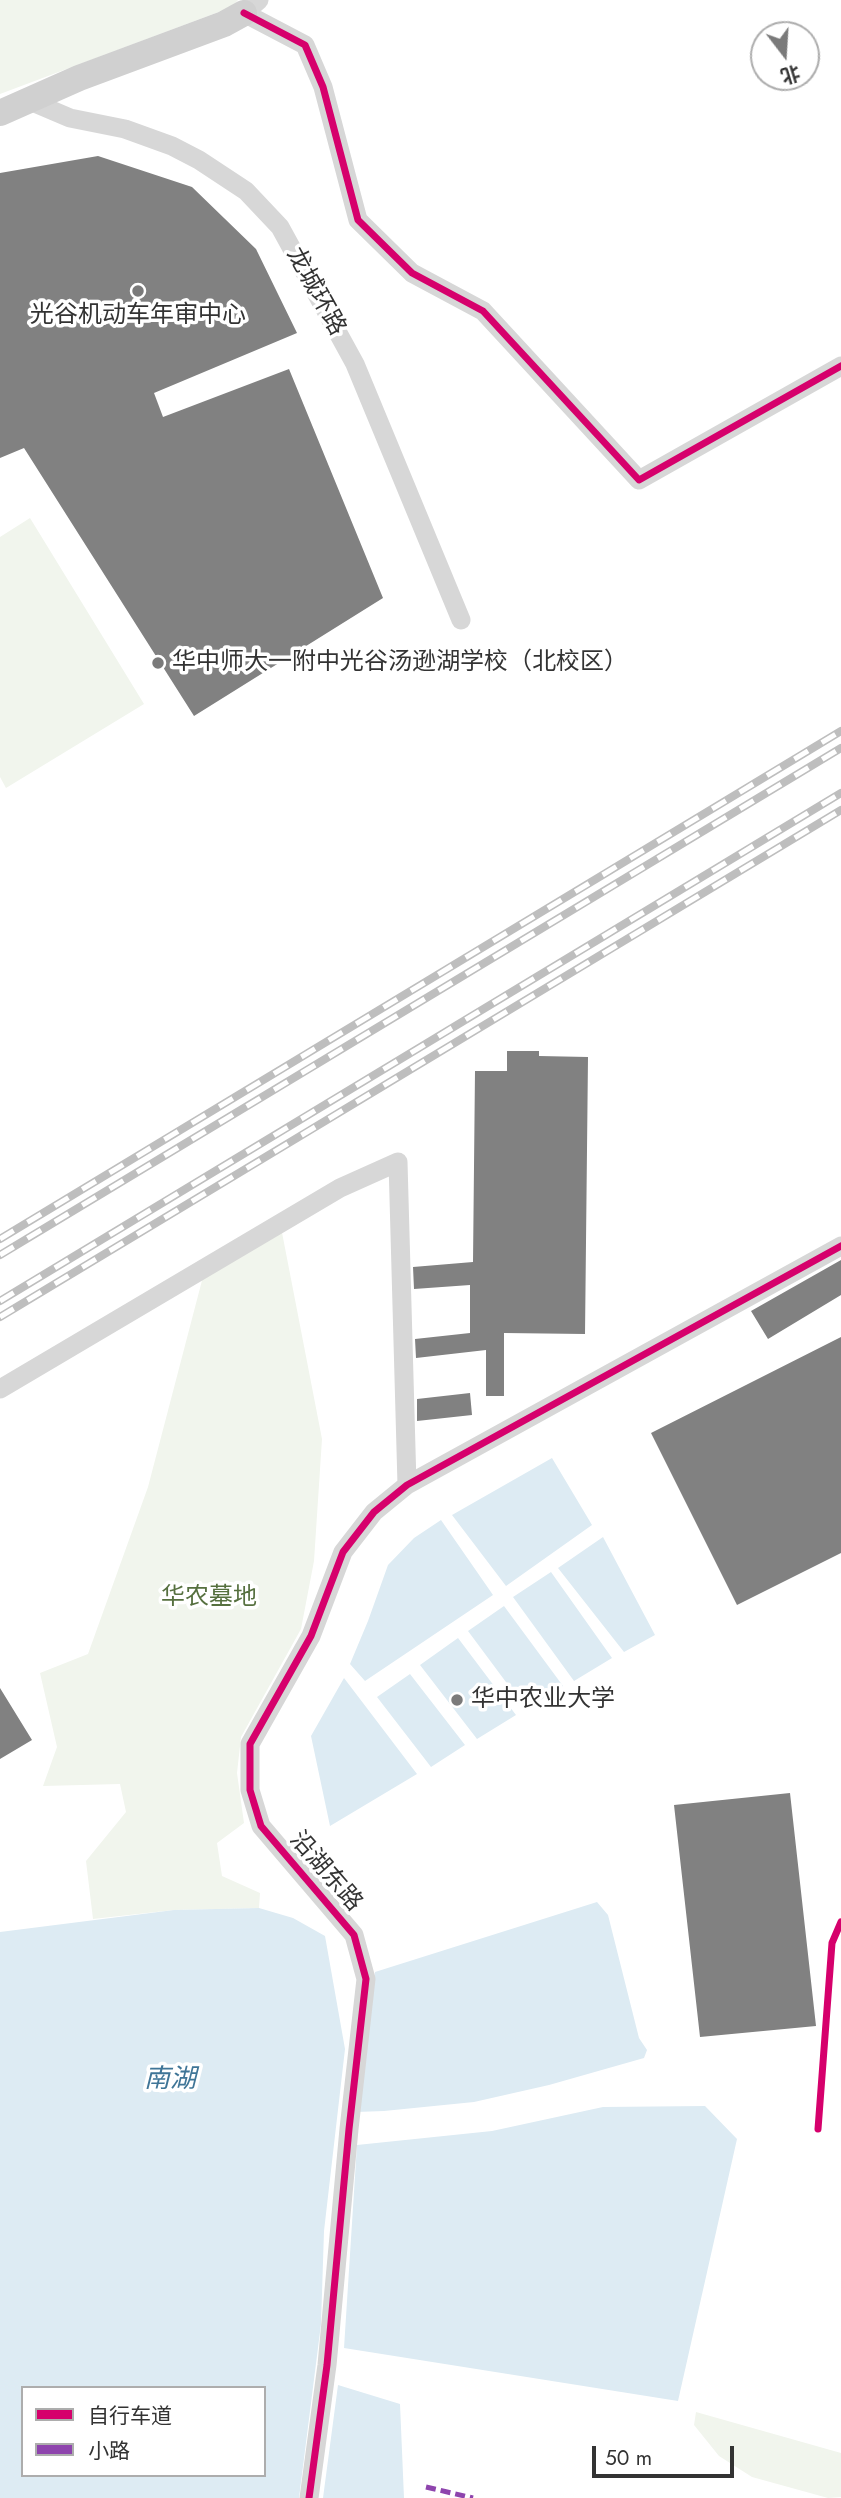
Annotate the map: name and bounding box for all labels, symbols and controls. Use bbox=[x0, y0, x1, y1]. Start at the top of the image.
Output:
north arrow bbox=[750, 21, 820, 91]
text: 北 bbox=[778, 59, 804, 90]
street label: 龙城环路 bbox=[279, 243, 351, 341]
marker: 光谷机动车年审中心 bbox=[130, 283, 146, 299]
place label: 光谷机动车年审中心 bbox=[30, 302, 246, 330]
place label: 华中师大一附中光谷汤逊湖学校（北校区） bbox=[172, 649, 628, 677]
marker: 华中师大一附中光谷汤逊湖学校（北校区） bbox=[150, 655, 166, 671]
park label: 华农墓地 bbox=[161, 1584, 257, 1612]
place label: 华中农业大学 bbox=[471, 1686, 615, 1714]
marker: 华中农业大学 bbox=[449, 1692, 465, 1708]
street label: 沿湖东路 bbox=[283, 1826, 367, 1918]
water label: 南湖 bbox=[144, 2065, 196, 2097]
legend bbox=[21, 2386, 266, 2477]
text: 自行车道 bbox=[88, 2401, 172, 2431]
scale bar bbox=[596, 2432, 738, 2476]
text: 小路 bbox=[88, 2436, 130, 2466]
text: 50 m bbox=[605, 2443, 652, 2473]

